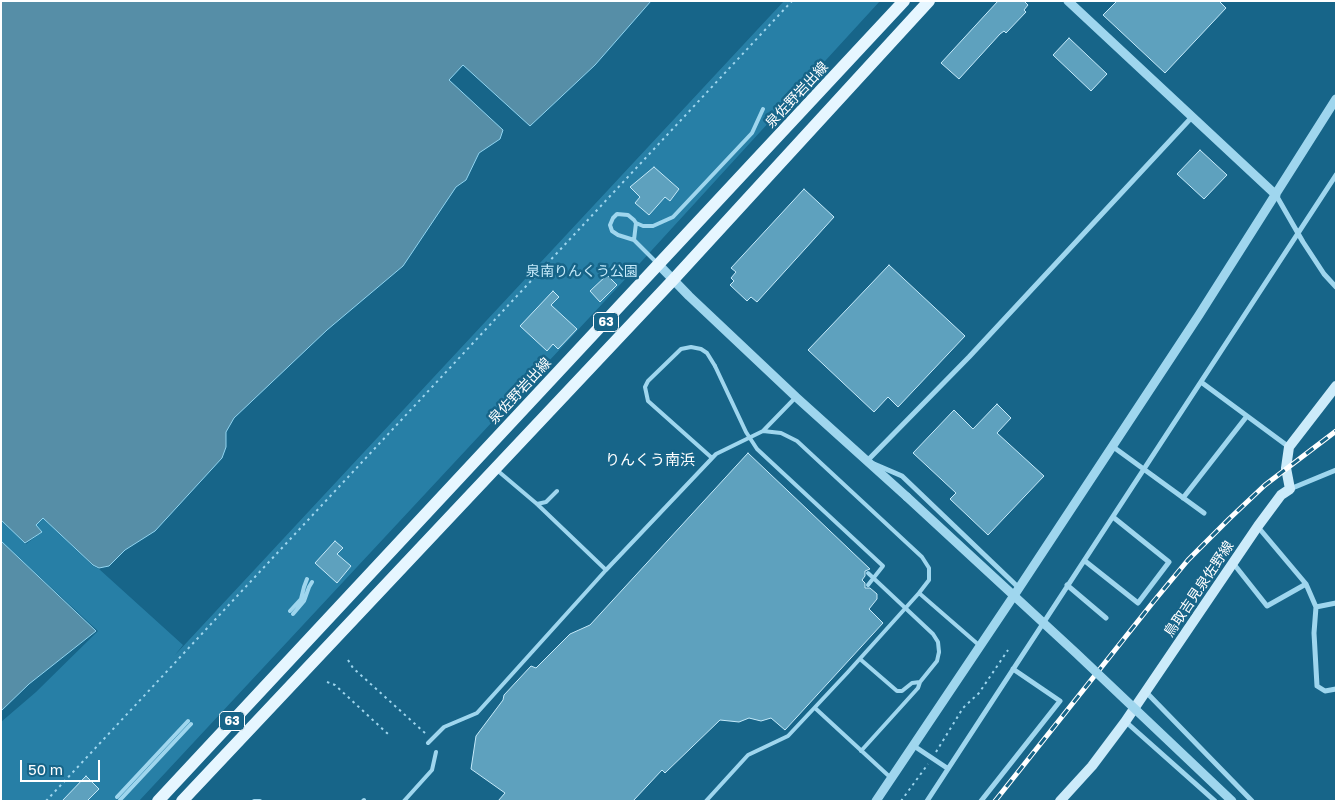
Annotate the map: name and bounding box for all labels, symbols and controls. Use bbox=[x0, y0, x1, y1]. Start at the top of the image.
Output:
street label: 泉佐野岩出線 bbox=[762, 59, 832, 131]
park label: 泉南りんくう公園 bbox=[526, 264, 638, 280]
road number: 63 bbox=[594, 313, 618, 332]
street label: 泉佐野岩出線 bbox=[485, 355, 555, 427]
district label: りんくう南浜 bbox=[605, 451, 695, 469]
street label: 鳥取吉見泉佐野線 bbox=[1161, 538, 1237, 640]
road number: 63 bbox=[220, 711, 244, 730]
scale bar bbox=[22, 750, 102, 782]
text: 50 m bbox=[28, 760, 63, 778]

